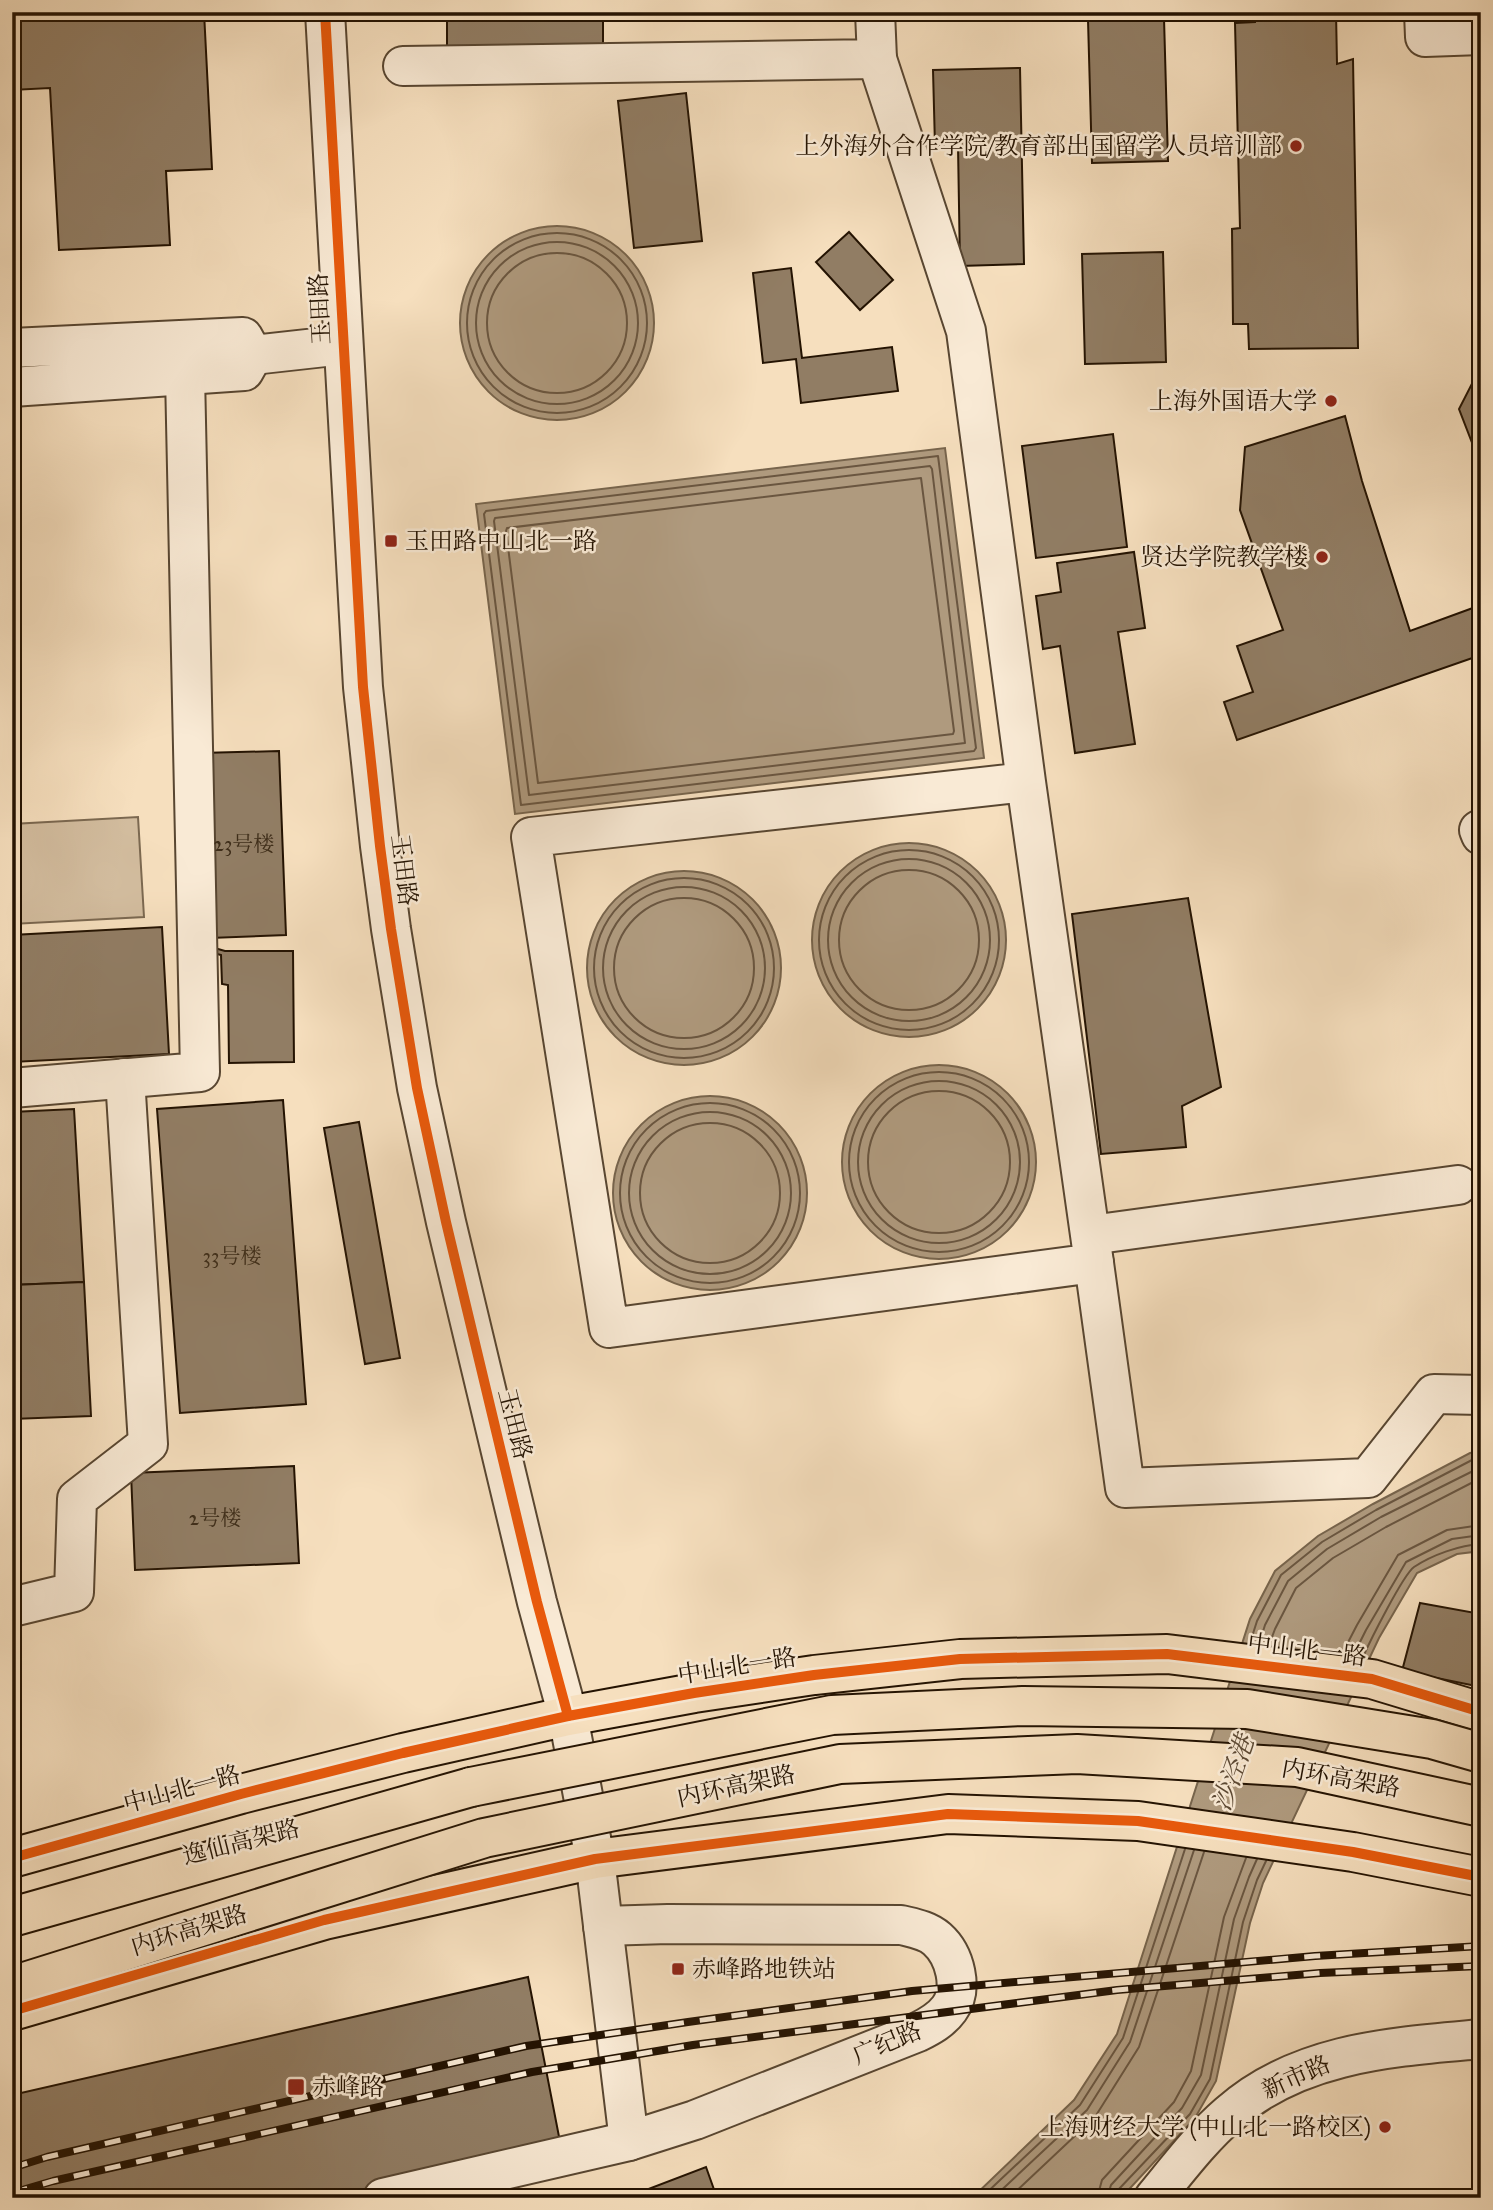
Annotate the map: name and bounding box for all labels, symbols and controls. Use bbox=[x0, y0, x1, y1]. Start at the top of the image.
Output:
place label: 上外海外合作学院/教育部出国留学人员培训部 bbox=[796, 131, 1282, 161]
marker: 上外海外合作学院/教育部出国留学人员培训部 bbox=[1288, 138, 1304, 154]
street label: 玉田路 bbox=[303, 272, 337, 346]
place label: 上海外国语大学 bbox=[1149, 386, 1317, 416]
marker: 上海外国语大学 bbox=[1323, 393, 1339, 409]
place label: 玉田路中山北一路 bbox=[405, 526, 597, 556]
marker: 玉田路中山北一路 bbox=[383, 533, 399, 549]
place label: 贤达学院教学楼 bbox=[1140, 542, 1308, 572]
marker: 贤达学院教学楼 bbox=[1314, 549, 1330, 565]
house number: 23号楼 bbox=[214, 831, 274, 857]
street label: 玉田路 bbox=[385, 832, 423, 908]
house number: 33号楼 bbox=[203, 1243, 261, 1269]
street label: 玉田路 bbox=[492, 1385, 538, 1463]
house number: 2号楼 bbox=[189, 1505, 241, 1531]
street label: 中山北一路 bbox=[1246, 1628, 1368, 1672]
street label: 中山北一路 bbox=[675, 1642, 799, 1690]
water label: 沙泾港 bbox=[1205, 1728, 1262, 1815]
street label: 内环高架路 bbox=[1279, 1753, 1403, 1803]
street label: 中山北一路 bbox=[120, 1759, 244, 1819]
street label: 内环高架路 bbox=[674, 1759, 798, 1813]
street label: 逸仙高架路 bbox=[179, 1813, 303, 1871]
street label: 内环高架路 bbox=[127, 1898, 251, 1962]
place label: 赤峰路地铁站 bbox=[692, 1954, 836, 1984]
marker: 赤峰路地铁站 bbox=[670, 1961, 686, 1977]
street label: 广纪路 bbox=[848, 2015, 926, 2071]
street label: 新市路 bbox=[1257, 2049, 1335, 2105]
place label: 赤峰路 bbox=[312, 2072, 384, 2102]
marker: 赤峰路 bbox=[286, 2077, 306, 2097]
place label: 上海财经大学 (中山北一路校区) bbox=[1040, 2112, 1371, 2142]
marker: 上海财经大学 (中山北一路校区) bbox=[1377, 2119, 1393, 2135]

